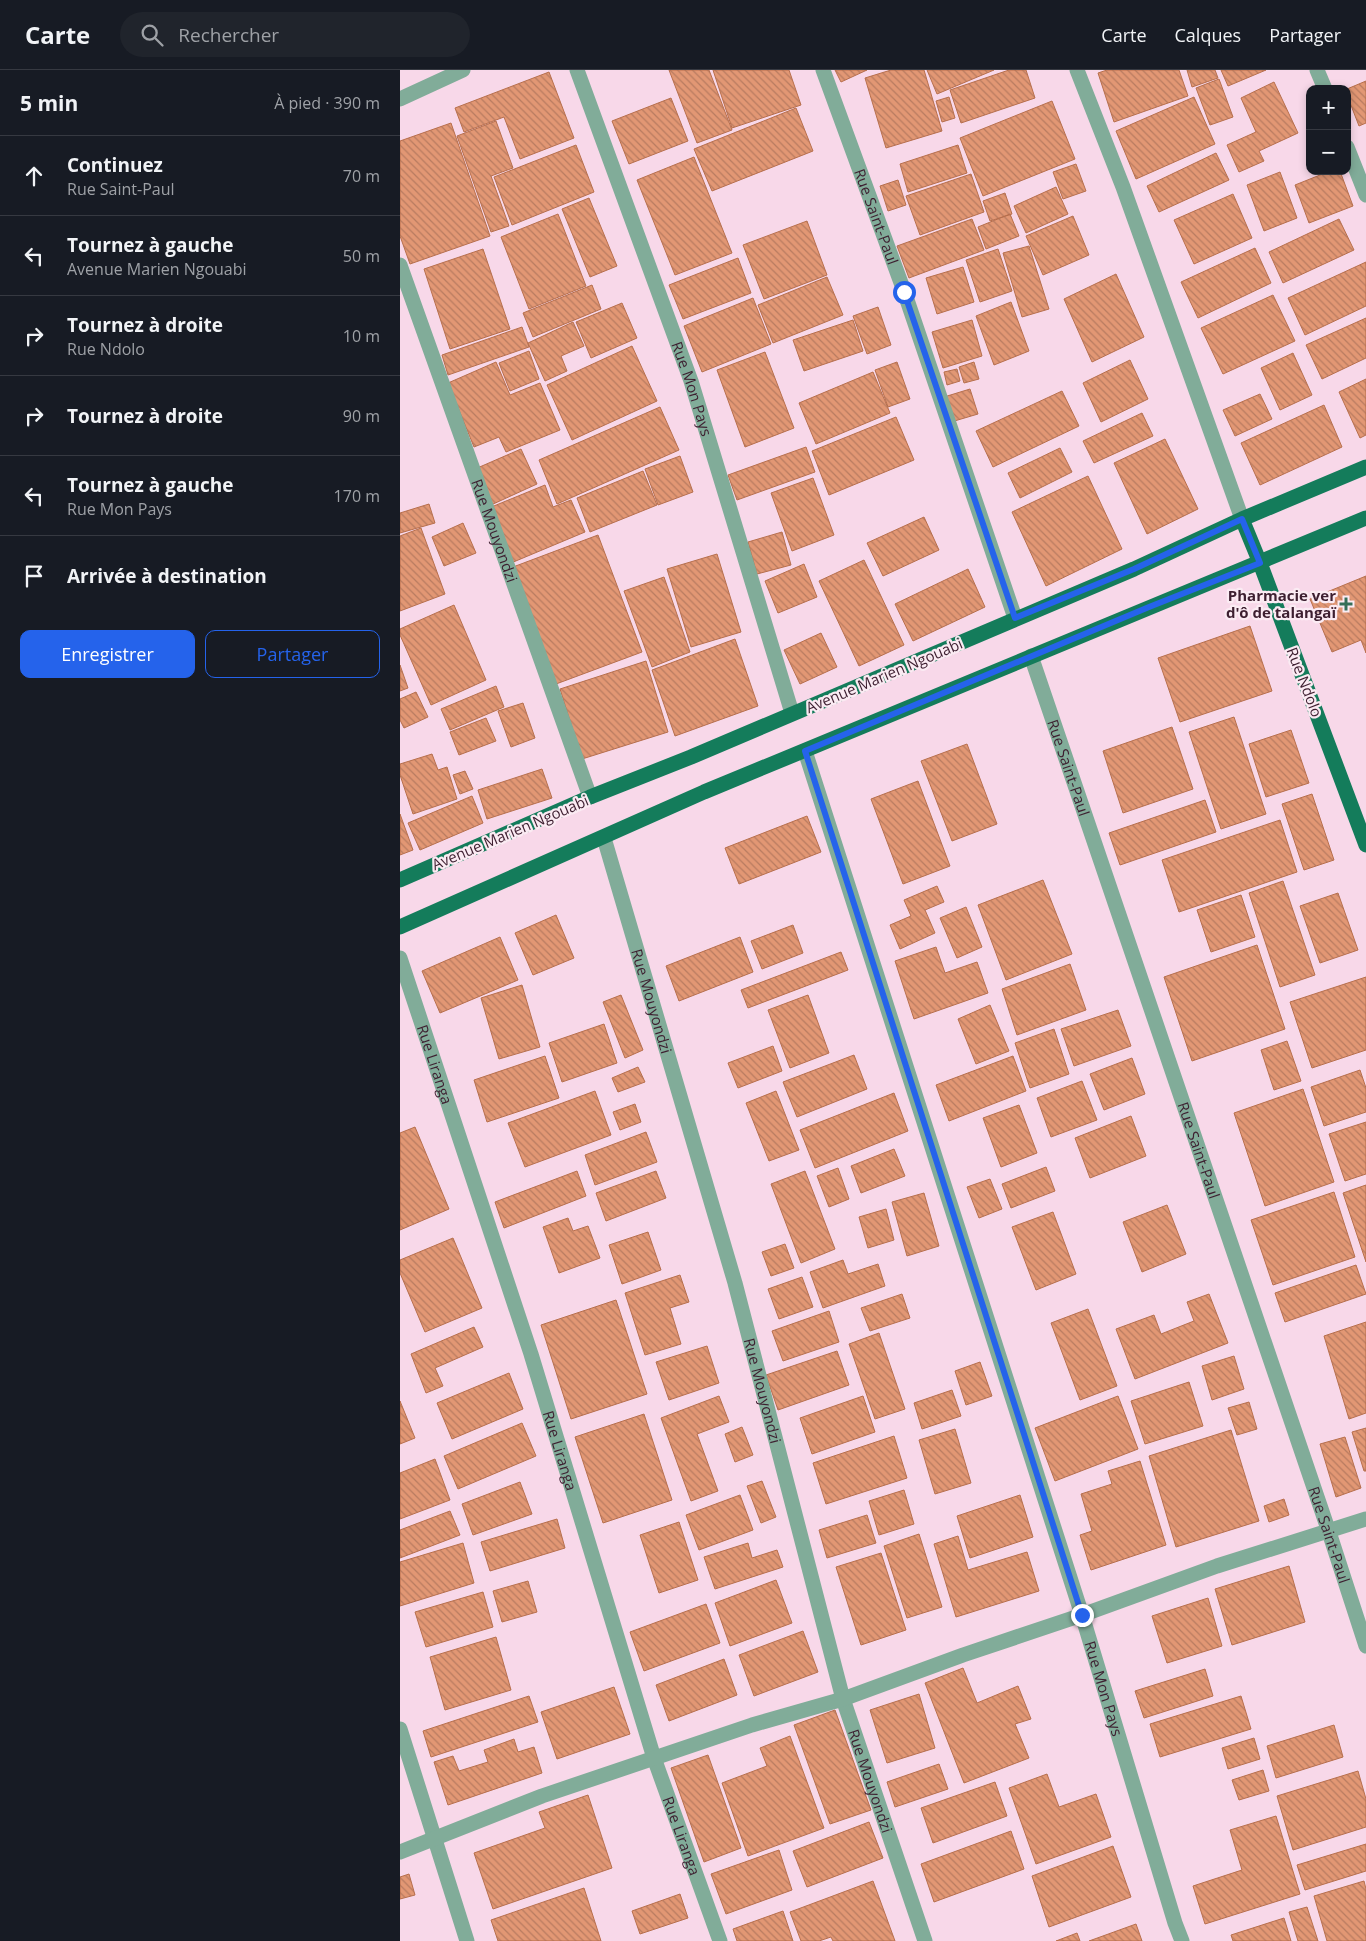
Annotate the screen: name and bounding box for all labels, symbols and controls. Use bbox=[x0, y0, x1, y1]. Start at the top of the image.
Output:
search box bbox=[120, 12, 470, 57]
text: Carte bbox=[25, 18, 90, 51]
icon: search bbox=[138, 21, 166, 49]
text: Rechercher bbox=[178, 22, 279, 48]
text: Carte bbox=[1101, 23, 1147, 47]
text: Calques bbox=[1175, 23, 1241, 47]
text: Partager bbox=[1269, 23, 1341, 47]
map controls bbox=[1306, 85, 1351, 175]
button: + bbox=[1306, 85, 1351, 130]
text: 5 min bbox=[20, 89, 78, 117]
text: À pied · 390 m bbox=[274, 92, 380, 114]
button: − bbox=[1306, 130, 1351, 175]
text: Continuez bbox=[67, 152, 163, 178]
icon: ahead bbox=[20, 162, 48, 190]
text: 70 m bbox=[343, 165, 380, 187]
street label: Rue Saint-Paul bbox=[850, 166, 903, 267]
text: Rue Saint-Paul bbox=[67, 178, 175, 200]
text: Tournez à gauche bbox=[67, 232, 233, 258]
icon: left bbox=[20, 242, 48, 270]
text: 50 m bbox=[343, 245, 380, 267]
text: Avenue Marien Ngouabi bbox=[67, 258, 247, 280]
route start bbox=[893, 281, 916, 304]
text: Tournez à droite bbox=[67, 312, 223, 338]
icon: right bbox=[20, 322, 48, 350]
text: 10 m bbox=[343, 325, 380, 347]
text: Rue Ndolo bbox=[67, 338, 145, 360]
street label: Rue Mon Pays bbox=[667, 339, 717, 438]
icon: right bbox=[20, 402, 48, 430]
text: Tournez à droite bbox=[67, 403, 223, 429]
text: 90 m bbox=[343, 405, 380, 427]
text: Tournez à gauche bbox=[67, 472, 233, 498]
street label: Rue Mouyondzi bbox=[467, 476, 522, 585]
icon: left bbox=[20, 482, 48, 510]
text: 170 m bbox=[334, 485, 380, 507]
text: Rue Mon Pays bbox=[67, 498, 172, 520]
icon: arrive bbox=[20, 562, 48, 590]
text: Arrivée à destination bbox=[67, 563, 267, 589]
place label: Pharmacie ver d'ô de talangaï bbox=[1226, 585, 1336, 622]
marker: Pharmacie ver d'ô de talangaï bbox=[1340, 598, 1352, 610]
button: Enregistrer bbox=[20, 630, 195, 678]
button: Partager bbox=[205, 630, 380, 678]
street label: Avenue Marien Ngouabi bbox=[803, 633, 965, 717]
street label: Rue Ndolo bbox=[1283, 644, 1327, 720]
street label: Rue Saint-Paul bbox=[1043, 717, 1095, 819]
street label: Avenue Marien Ngouabi bbox=[429, 790, 591, 874]
street label: Rue Mouyondzi bbox=[627, 946, 677, 1056]
street label: Rue Liranga bbox=[413, 1022, 458, 1107]
street label: Rue Saint-Paul bbox=[1173, 1099, 1225, 1201]
street label: Rue Mouyondzi bbox=[740, 1336, 786, 1445]
street label: Rue Liranga bbox=[539, 1408, 582, 1493]
street label: Rue Saint-Paul bbox=[1304, 1484, 1355, 1586]
route end bbox=[1071, 1604, 1094, 1627]
street label: Rue Mon Pays bbox=[1080, 1638, 1128, 1738]
street label: Rue Mouyondzi bbox=[844, 1726, 898, 1835]
street label: Rue Liranga bbox=[659, 1793, 705, 1878]

